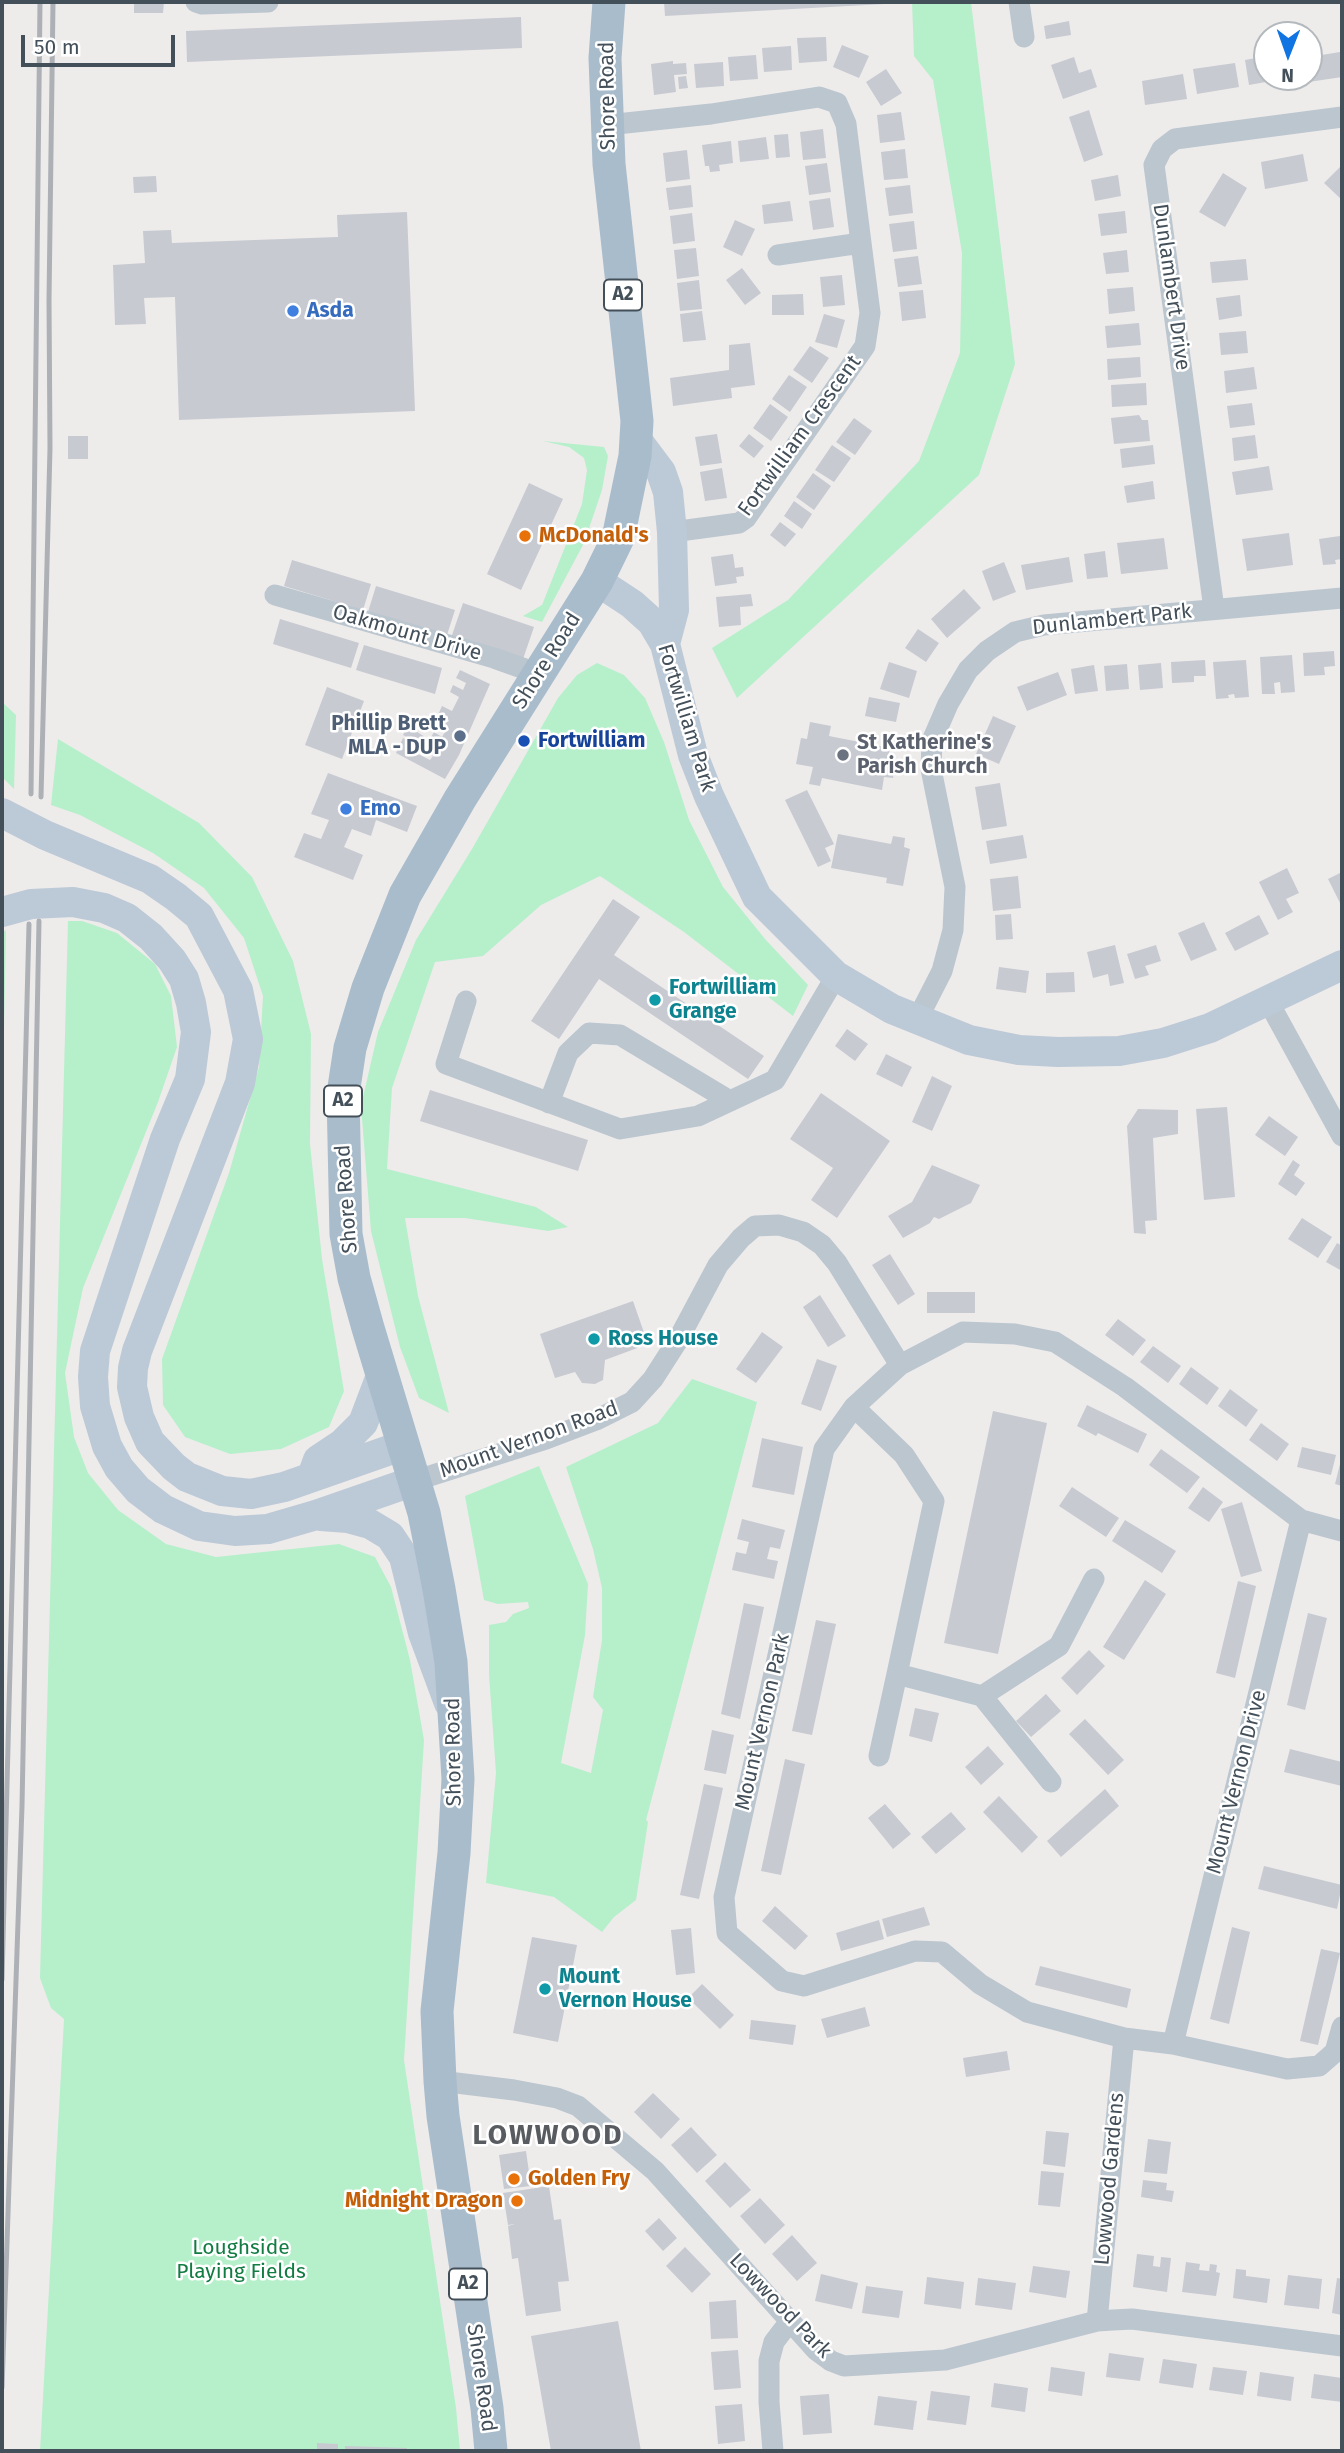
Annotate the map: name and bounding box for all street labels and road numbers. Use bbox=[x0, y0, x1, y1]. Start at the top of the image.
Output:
street label: Shore Road bbox=[594, 41, 622, 151]
street label: Dunlambert Drive bbox=[1147, 202, 1195, 372]
road number: A2 bbox=[604, 280, 642, 310]
street label: Fortwilliam Crescent bbox=[733, 351, 867, 521]
street label: Dunlambert Park bbox=[1031, 599, 1193, 641]
street label: Oakmount Drive bbox=[330, 600, 484, 666]
street label: Shore Road bbox=[507, 608, 587, 714]
street label: Fortwilliam Park bbox=[652, 641, 720, 795]
road number: A2 bbox=[324, 1086, 362, 1116]
street label: Shore Road bbox=[331, 1144, 363, 1254]
street label: Mount Vernon Road bbox=[436, 1396, 622, 1484]
street label: Mount Vernon Park bbox=[730, 1631, 796, 1813]
street label: Mount Vernon Drive bbox=[1202, 1687, 1272, 1877]
street label: Shore Road bbox=[440, 1697, 468, 1807]
street label: Lowwood Gardens bbox=[1090, 2092, 1130, 2266]
street label: Lowwood Park bbox=[724, 2248, 836, 2364]
road number: A2 bbox=[449, 2268, 487, 2300]
street label: Shore Road bbox=[461, 2322, 501, 2434]

